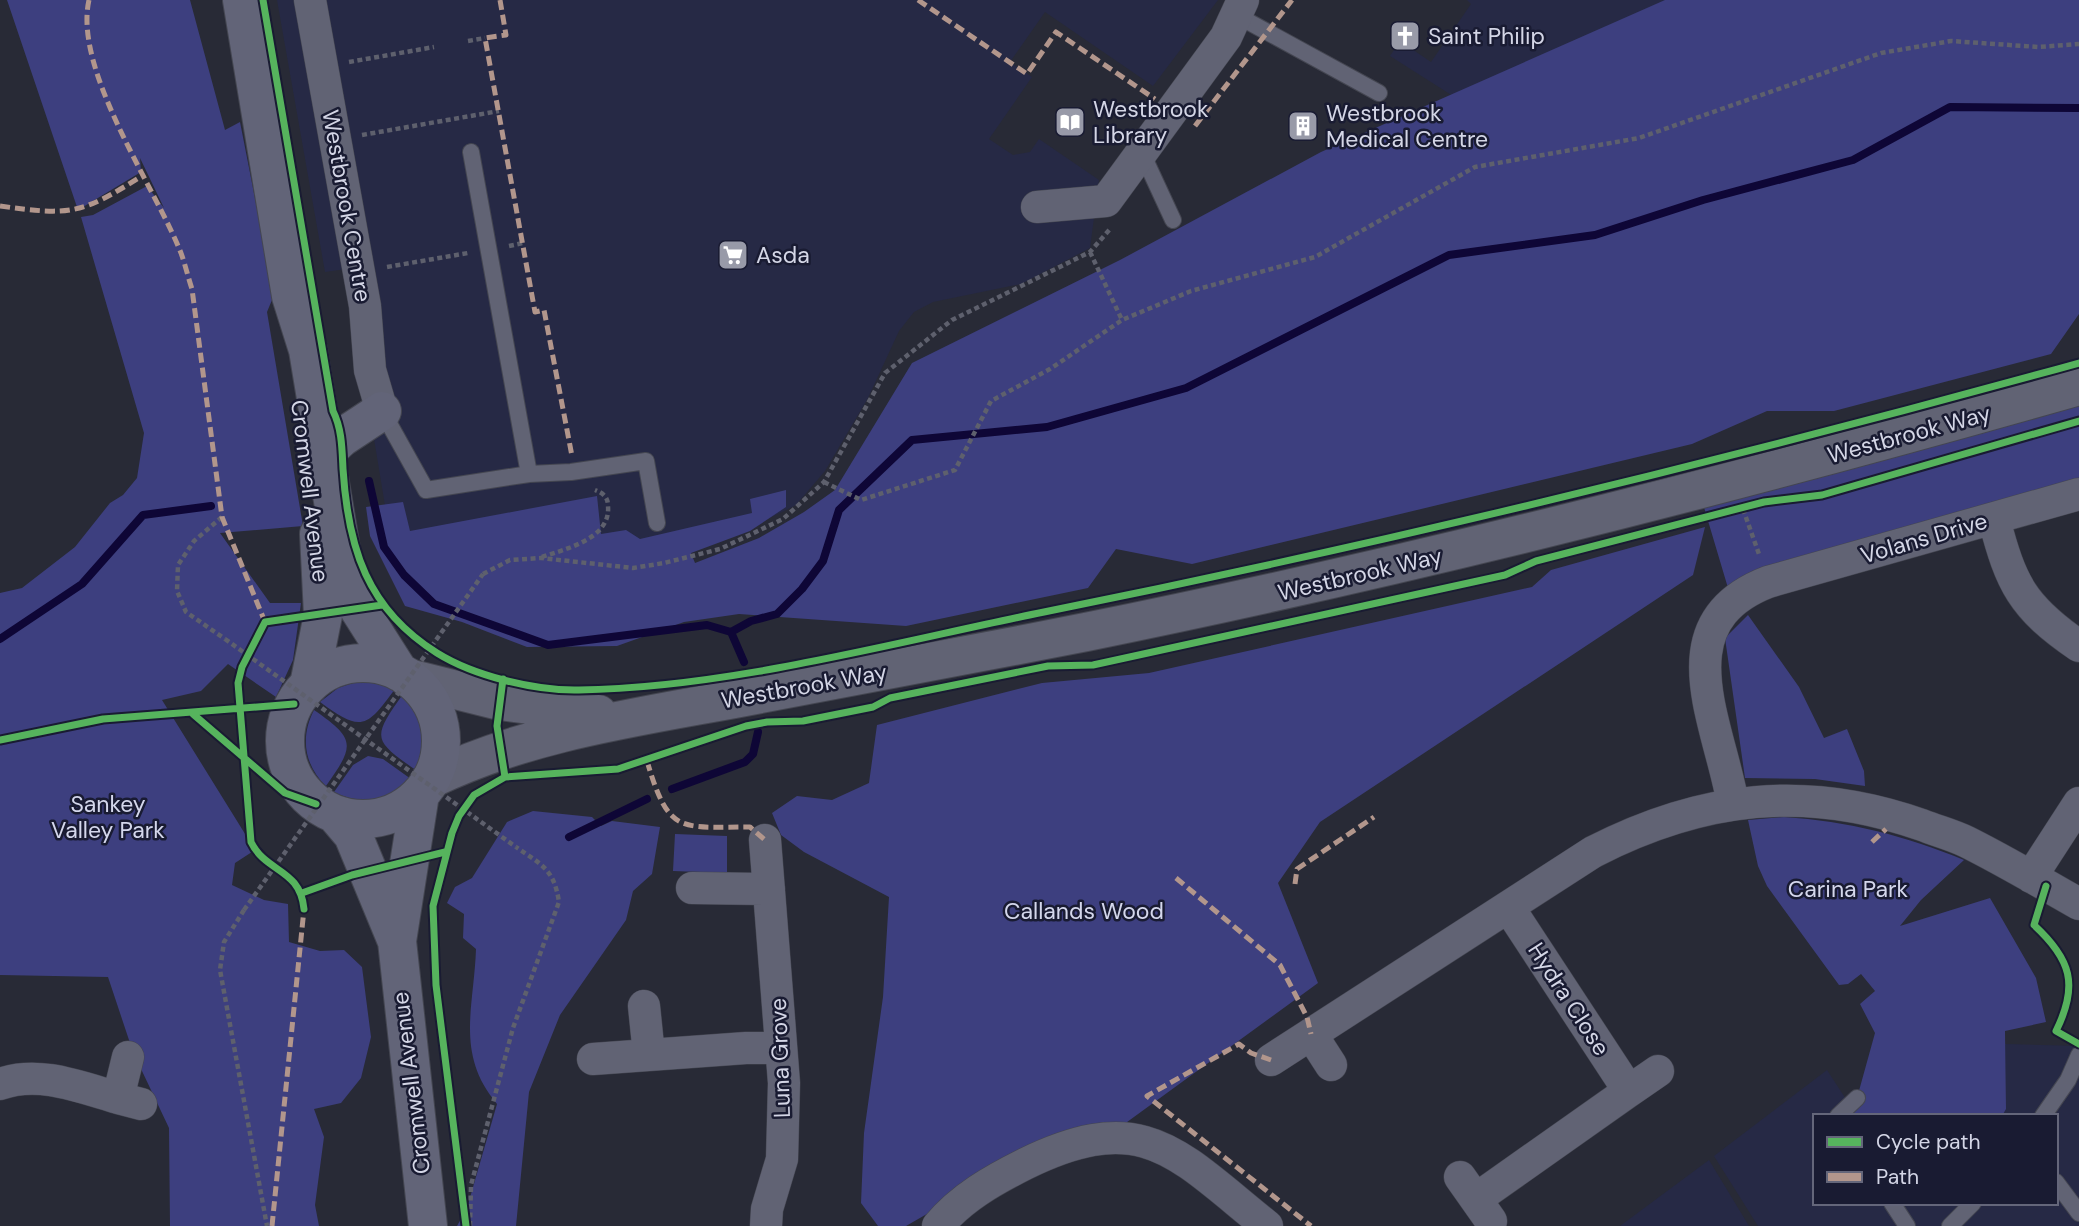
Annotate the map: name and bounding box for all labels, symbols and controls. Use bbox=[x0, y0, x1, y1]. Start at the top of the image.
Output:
church icon: Saint Philip bbox=[1388, 19, 1422, 53]
place label: Saint Philip bbox=[1428, 21, 1545, 51]
place label: Westbrook Library bbox=[1093, 94, 1209, 150]
place label: Westbrook Medical Centre bbox=[1326, 98, 1488, 154]
library icon: Westbrook Library bbox=[1053, 105, 1087, 139]
street label: Westbrook Centre bbox=[315, 108, 379, 304]
building icon: Westbrook Medical Centre bbox=[1286, 109, 1320, 143]
supermarket icon: Asda bbox=[716, 238, 750, 272]
place label: Asda bbox=[756, 240, 810, 270]
street label: Cromwell Avenue bbox=[284, 398, 336, 584]
street label: Westbrook Way bbox=[1824, 398, 1994, 470]
street label: Volans Drive bbox=[1857, 506, 1991, 570]
street label: Westbrook Way bbox=[1275, 540, 1445, 607]
street label: Westbrook Way bbox=[719, 657, 889, 715]
park label: Sankey Valley Park bbox=[51, 789, 165, 845]
park label: Carina Park bbox=[1788, 874, 1909, 904]
park label: Callands Wood bbox=[1004, 896, 1164, 926]
street label: Hydra Close bbox=[1521, 937, 1617, 1061]
street label: Cromwell Avenue bbox=[385, 990, 437, 1176]
street label: Luna Grove bbox=[763, 997, 797, 1119]
legend bbox=[1813, 1114, 2058, 1205]
text: Cycle path bbox=[1876, 1128, 1981, 1156]
text: Path bbox=[1876, 1163, 1919, 1191]

